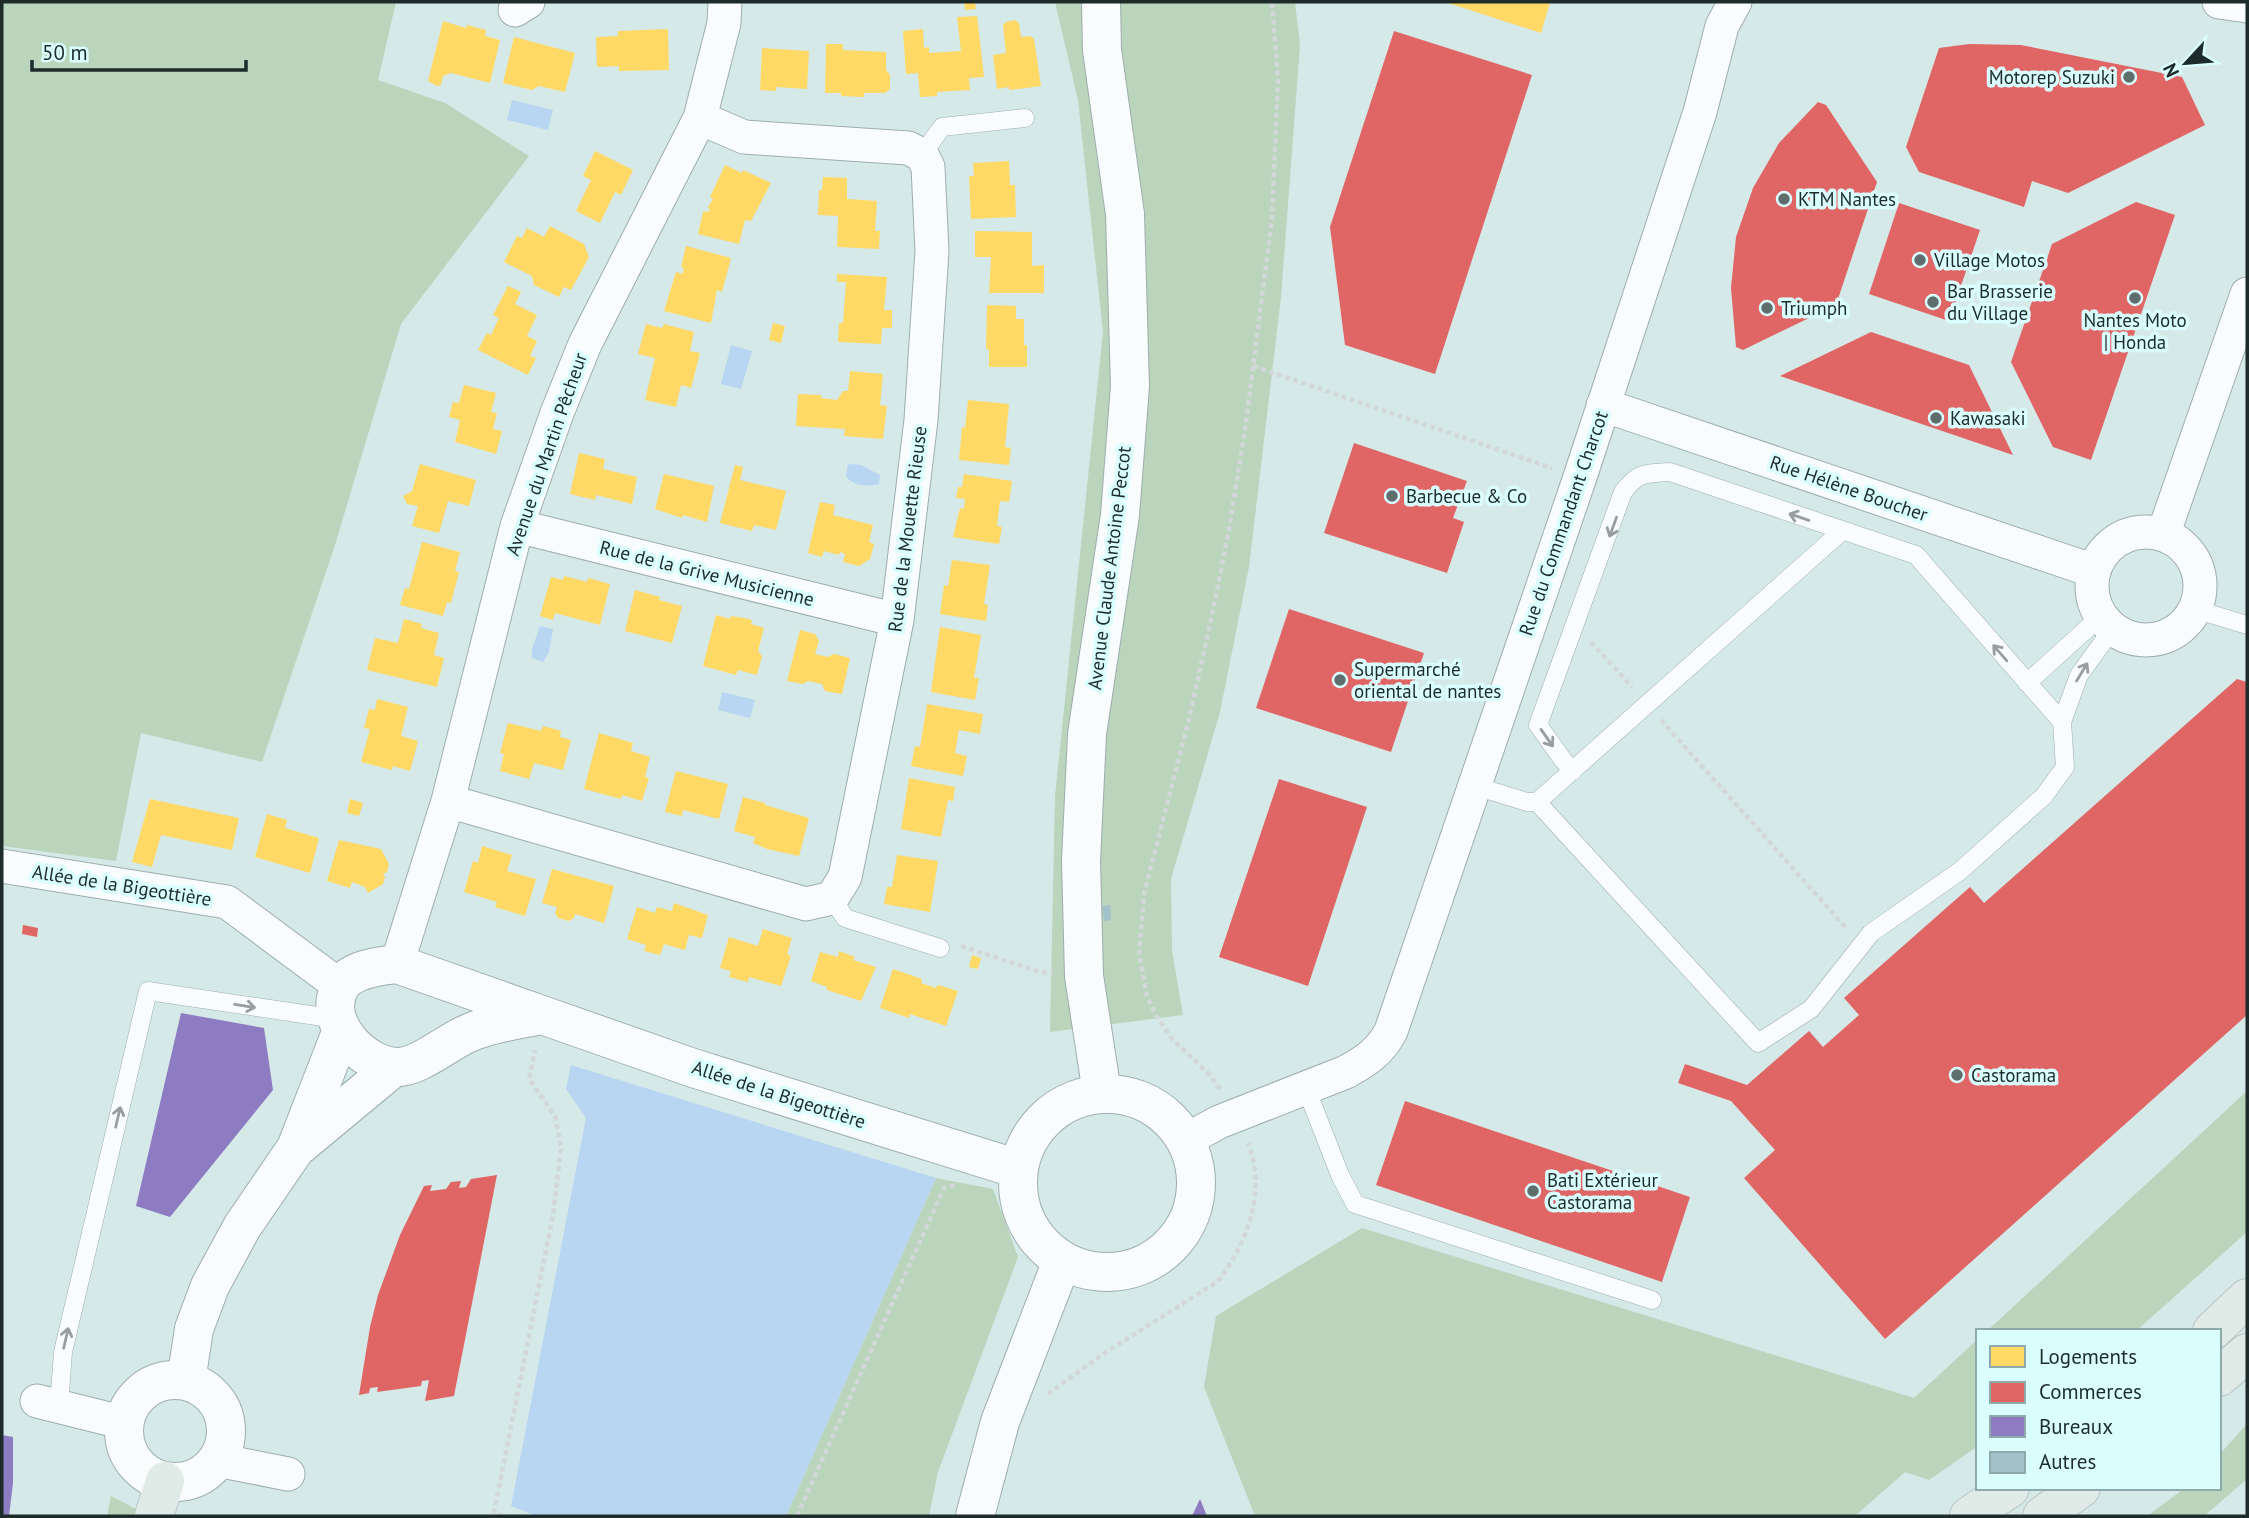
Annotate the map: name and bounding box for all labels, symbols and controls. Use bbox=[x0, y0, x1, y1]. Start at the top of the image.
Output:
scale bar bbox=[32, 28, 245, 72]
north arrow bbox=[2151, 28, 2221, 98]
text: 50 m bbox=[42, 39, 88, 66]
text: N bbox=[2157, 60, 2184, 81]
place label: Motorep Suzuki bbox=[1989, 65, 2115, 89]
marker: Motorep Suzuki bbox=[2121, 69, 2137, 85]
place label: KTM Nantes bbox=[1798, 187, 1896, 211]
marker: KTM Nantes bbox=[1776, 191, 1792, 207]
place label: Village Motos bbox=[1933, 248, 2045, 272]
marker: Village Motos bbox=[1912, 252, 1928, 268]
place label: Bar Brasserie du Village bbox=[1947, 279, 2053, 325]
marker: Nantes Moto | Honda bbox=[2127, 290, 2143, 306]
marker: Bar Brasserie du Village bbox=[1925, 294, 1941, 310]
place label: Triumph bbox=[1781, 296, 1847, 320]
marker: Triumph bbox=[1759, 300, 1775, 316]
place label: Nantes Moto | Honda bbox=[2083, 308, 2187, 354]
street label: Avenue du Martin Pêcheur bbox=[500, 349, 592, 559]
place label: Kawasaki bbox=[1950, 406, 2026, 430]
street label: Rue du Commandant Charcot bbox=[1513, 407, 1613, 639]
marker: Kawasaki bbox=[1928, 410, 1944, 426]
street label: Rue de la Mouette Rieuse bbox=[882, 425, 932, 633]
street label: Avenue Claude Antoine Peccot bbox=[1082, 444, 1136, 691]
street label: Rue Hélène Boucher bbox=[1767, 450, 1932, 526]
place label: Barbecue & Co bbox=[1406, 484, 1527, 508]
marker: Barbecue & Co bbox=[1384, 488, 1400, 504]
one-way arrow bbox=[1789, 510, 1811, 522]
one-way arrow bbox=[1605, 515, 1618, 537]
street label: Rue de la Grive Musicienne bbox=[597, 535, 817, 611]
one-way arrow bbox=[1992, 644, 2008, 662]
place label: Supermarché oriental de nantes bbox=[1354, 657, 1501, 703]
one-way arrow bbox=[2075, 662, 2089, 682]
marker: Supermarché oriental de nantes bbox=[1332, 672, 1348, 688]
one-way arrow bbox=[1540, 728, 1554, 747]
street label: Allée de la Bigeottière bbox=[31, 859, 213, 911]
one-way arrow bbox=[233, 1000, 256, 1013]
street label: Allée de la Bigeottière bbox=[689, 1055, 869, 1133]
place label: Castorama bbox=[1971, 1063, 2056, 1087]
marker: Castorama bbox=[1949, 1067, 1965, 1083]
one-way arrow bbox=[112, 1106, 126, 1129]
place label: Bati Extérieur Castorama bbox=[1547, 1168, 1658, 1214]
marker: Bati Extérieur Castorama bbox=[1525, 1183, 1541, 1199]
one-way arrow bbox=[60, 1328, 73, 1350]
legend bbox=[1976, 1329, 2221, 1490]
text: Logements bbox=[2039, 1343, 2137, 1370]
text: Commerces bbox=[2039, 1378, 2142, 1405]
text: Bureaux bbox=[2039, 1413, 2113, 1440]
text: Autres bbox=[2039, 1448, 2096, 1475]

